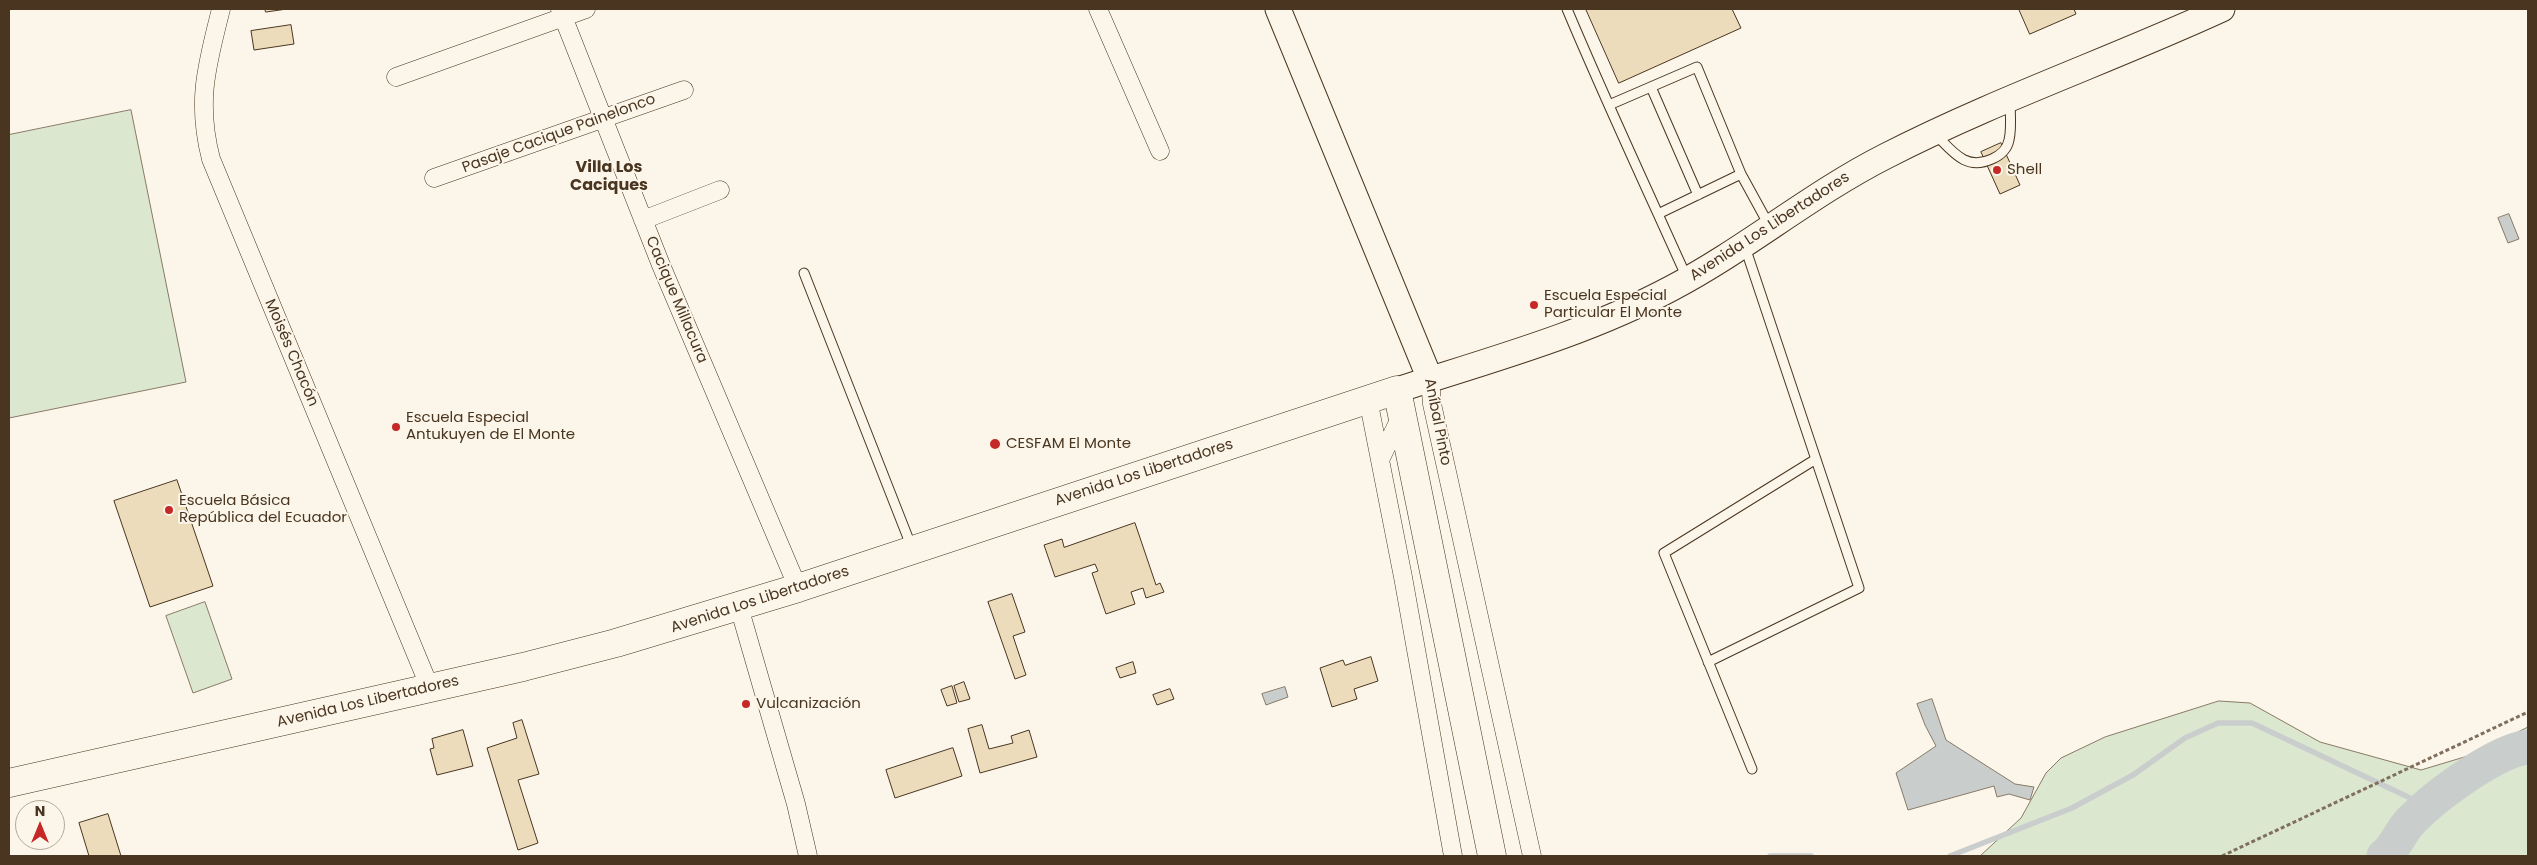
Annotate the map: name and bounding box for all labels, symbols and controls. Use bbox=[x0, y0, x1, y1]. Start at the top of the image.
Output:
street label: Pasaje Cacique Painelonco bbox=[460, 91, 658, 177]
district label: Villa Los Caciques bbox=[570, 158, 648, 196]
place label: Shell bbox=[2007, 161, 2042, 179]
marker: Shell bbox=[1991, 164, 2003, 176]
street label: Avenida Los Libertadores bbox=[1687, 169, 1853, 285]
street label: Cacique Millacura bbox=[641, 234, 711, 366]
place label: Escuela Especial Particular El Monte bbox=[1544, 287, 1682, 322]
street label: Moisés Chacón bbox=[260, 297, 322, 409]
marker: Escuela Especial Particular El Monte bbox=[1528, 299, 1540, 311]
street label: Aníbal Pinto bbox=[1420, 377, 1454, 467]
place label: Escuela Especial Antukuyen de El Monte bbox=[406, 409, 575, 444]
marker: Escuela Especial Antukuyen de El Monte bbox=[390, 421, 402, 433]
place label: CESFAM El Monte bbox=[1006, 435, 1131, 453]
street label: Avenida Los Libertadores bbox=[1052, 436, 1236, 510]
marker: CESFAM El Monte bbox=[988, 437, 1002, 451]
place label: Escuela Básica República del Ecuador bbox=[179, 492, 347, 527]
marker: Escuela Básica República del Ecuador bbox=[163, 504, 175, 516]
street label: Avenida Los Libertadores bbox=[668, 563, 852, 637]
street label: Avenida Los Libertadores bbox=[275, 672, 461, 732]
place label: Vulcanización bbox=[756, 695, 861, 713]
marker: Vulcanización bbox=[740, 698, 752, 710]
north arrow bbox=[15, 800, 65, 850]
text: N bbox=[35, 801, 45, 821]

